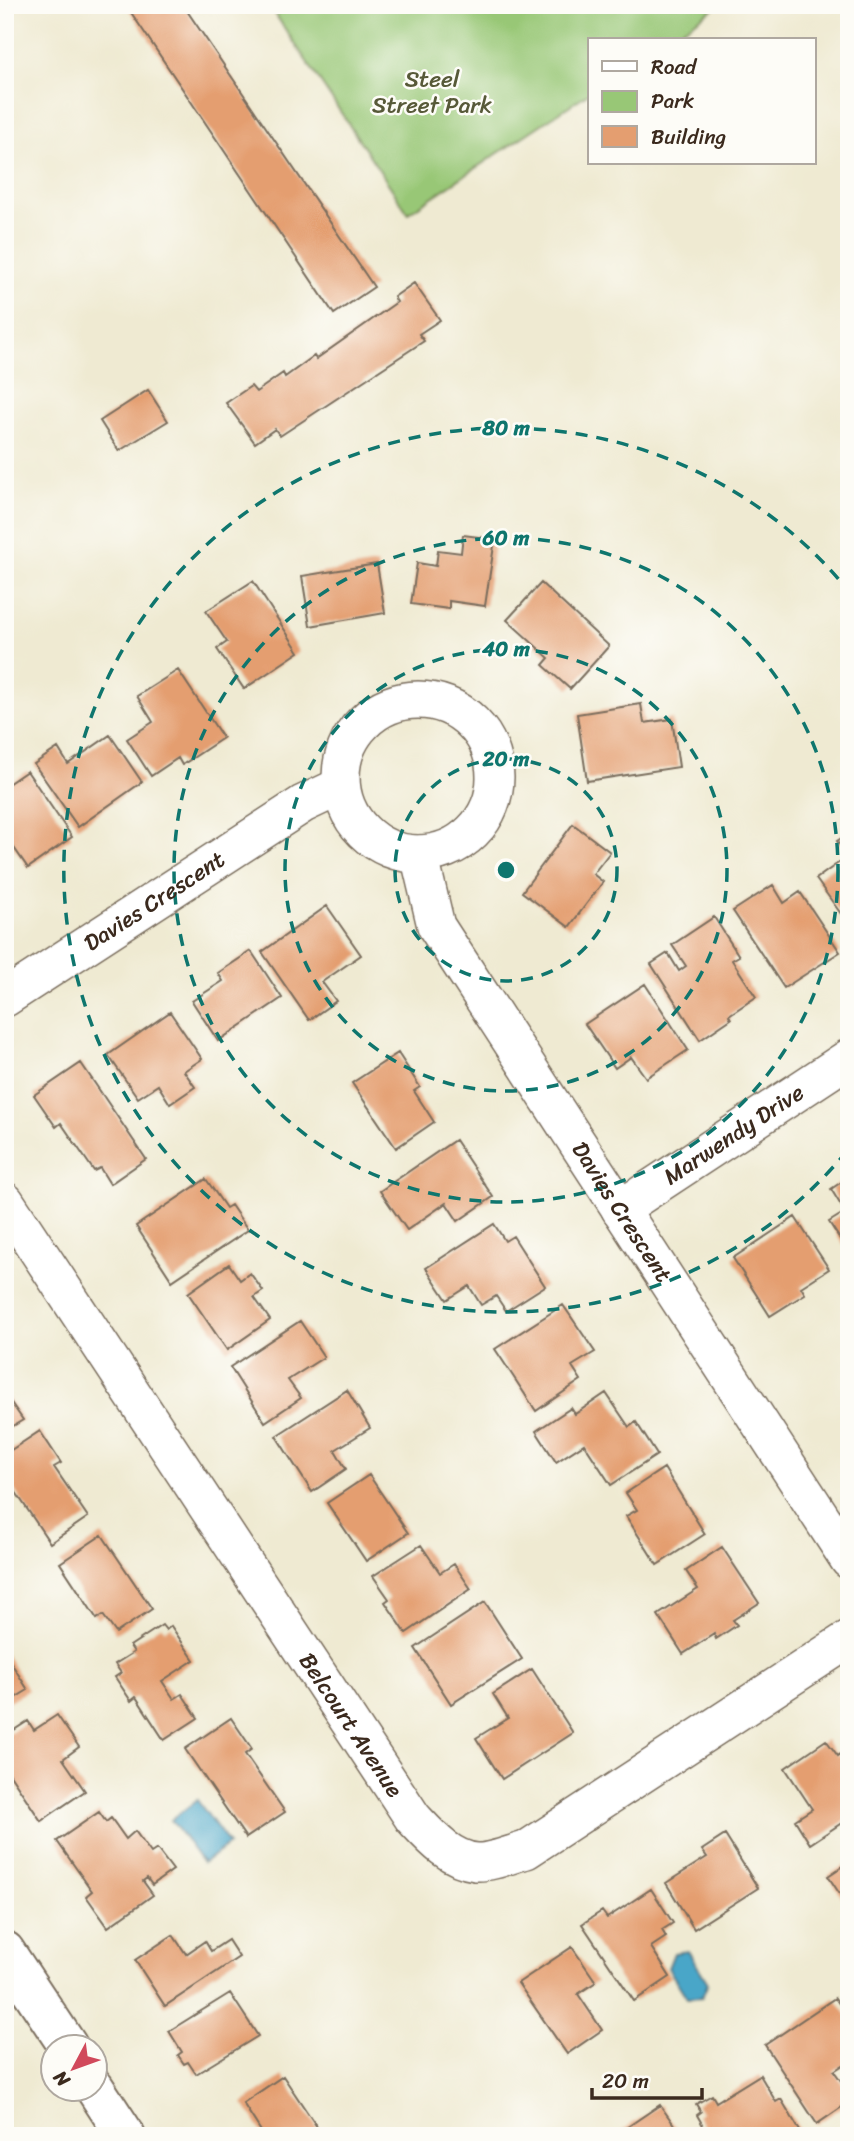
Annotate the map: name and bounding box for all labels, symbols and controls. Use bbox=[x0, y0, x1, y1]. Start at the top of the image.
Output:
legend bbox=[588, 38, 816, 164]
text: Road bbox=[651, 48, 698, 86]
park label: Steel Street Park bbox=[372, 59, 492, 126]
text: Park bbox=[651, 82, 694, 120]
text: Building bbox=[651, 118, 727, 156]
text: 80 m bbox=[481, 409, 531, 447]
text: 60 m bbox=[482, 519, 530, 557]
text: 40 m bbox=[481, 630, 531, 668]
text: 20 m bbox=[482, 740, 530, 778]
street label: Davies Crescent bbox=[75, 839, 233, 962]
centre of rings bbox=[494, 858, 518, 882]
street label: Marwendy Drive bbox=[655, 1072, 813, 1196]
street label: Davies Crescent bbox=[561, 1133, 684, 1291]
street label: Belcourt Avenue bbox=[288, 1644, 415, 1806]
north arrow bbox=[38, 2032, 108, 2102]
scale bar bbox=[592, 2057, 702, 2101]
text: N bbox=[44, 2062, 79, 2095]
text: 20 m bbox=[602, 2062, 649, 2100]

